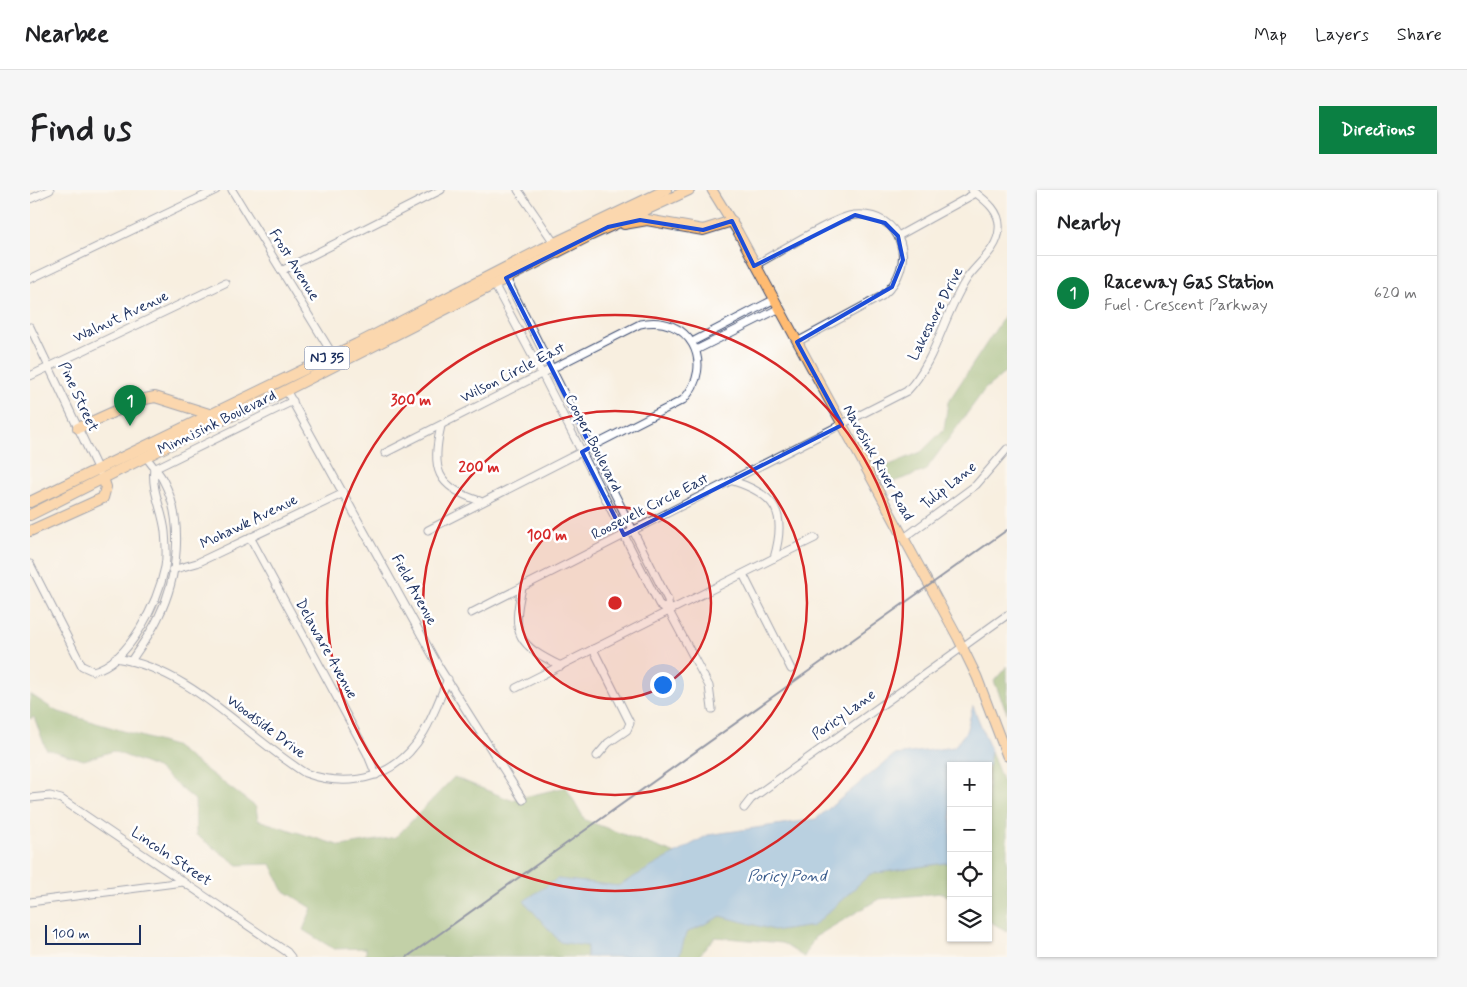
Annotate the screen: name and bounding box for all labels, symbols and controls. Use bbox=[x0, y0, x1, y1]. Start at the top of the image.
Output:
text: Nearbee bbox=[25, 19, 109, 50]
text: Map bbox=[1254, 23, 1287, 47]
text: Layers bbox=[1315, 23, 1369, 47]
text: Share bbox=[1397, 23, 1442, 47]
button: Directions bbox=[1319, 106, 1437, 154]
text: Find us bbox=[30, 107, 132, 153]
text: Nearby bbox=[1057, 209, 1121, 237]
street label: Frost Avenue bbox=[264, 225, 324, 305]
street label: Lakeshore Drive bbox=[904, 264, 968, 364]
text: Raceway Gas Station bbox=[1104, 270, 1274, 295]
text: 1 bbox=[1069, 283, 1077, 304]
text: 620 m bbox=[1374, 283, 1417, 304]
street label: Walnut Avenue bbox=[70, 286, 172, 348]
text: Fuel · Crescent Parkway bbox=[1104, 295, 1268, 316]
street label: Wilson Circle East bbox=[457, 338, 569, 408]
road number: NJ 35 bbox=[304, 346, 350, 370]
street label: Pine Street bbox=[53, 359, 103, 435]
pin: 1 bbox=[114, 385, 146, 426]
street label: Minnisink Boulevard bbox=[154, 386, 280, 460]
text: 300 m bbox=[391, 391, 431, 411]
street label: Cooper Boulevard bbox=[560, 391, 626, 495]
street label: Navesink River Road bbox=[838, 401, 918, 525]
street label: Tulip Lane bbox=[917, 457, 981, 515]
text: 200 m bbox=[459, 458, 500, 478]
street label: Roosevelt Circle East bbox=[588, 469, 713, 545]
street label: Mohawk Avenue bbox=[197, 490, 301, 554]
text: 100 m bbox=[527, 526, 567, 546]
street label: Field Avenue bbox=[386, 551, 442, 629]
centre of rings bbox=[606, 594, 624, 612]
street label: Delaware Avenue bbox=[290, 595, 362, 703]
your location bbox=[650, 672, 676, 698]
street label: Poricy Lane bbox=[808, 685, 880, 745]
street label: Woodside Drive bbox=[222, 690, 310, 764]
map controls bbox=[947, 762, 992, 942]
button: + bbox=[947, 762, 992, 807]
button: − bbox=[947, 807, 992, 852]
street label: Lincoln Street bbox=[127, 823, 215, 891]
button: locate bbox=[947, 852, 992, 897]
water label: Poricy Pond bbox=[748, 866, 828, 887]
button: layers bbox=[947, 897, 992, 942]
scale bar bbox=[45, 922, 141, 945]
text: 100 m bbox=[52, 925, 90, 943]

